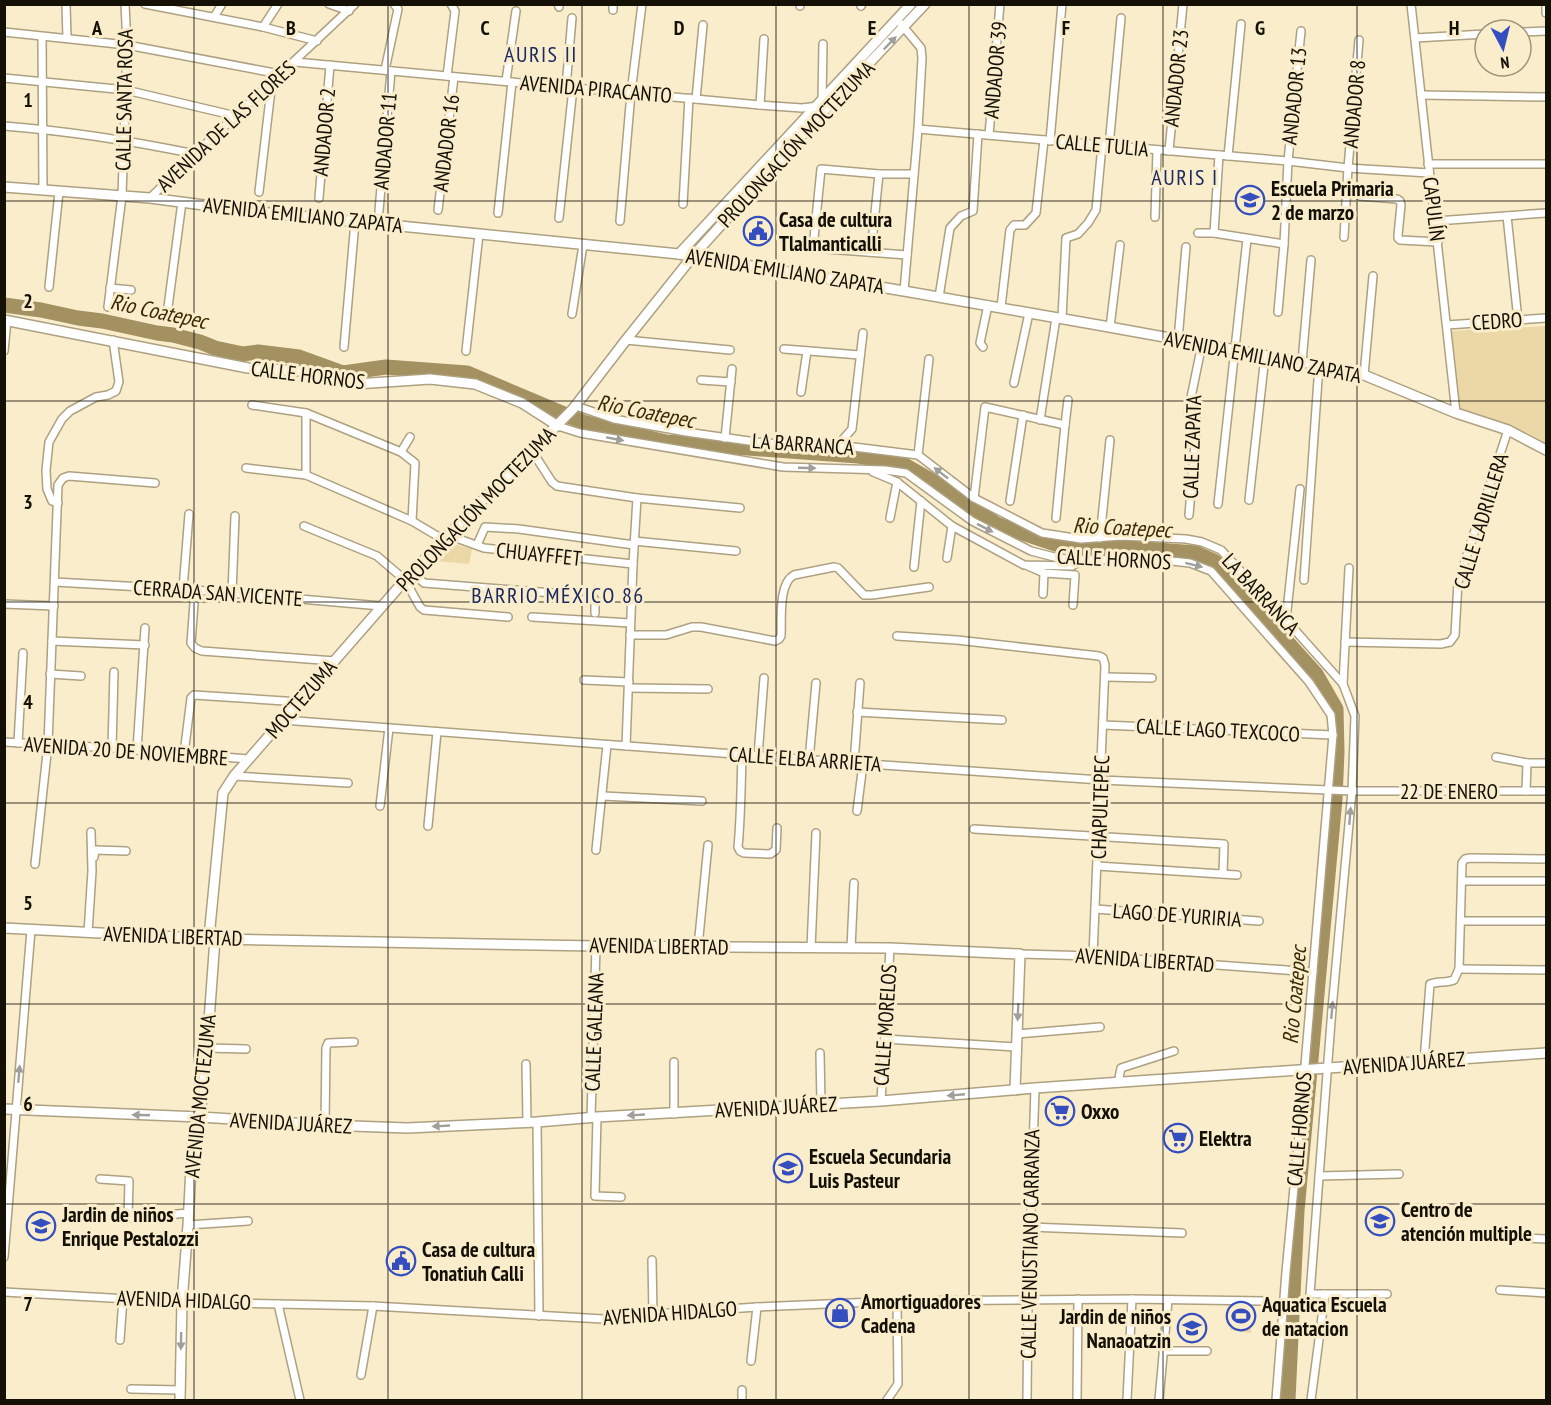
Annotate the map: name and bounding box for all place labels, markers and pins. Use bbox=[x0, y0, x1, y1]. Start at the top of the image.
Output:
place label: Escuela Primaria 2 de marzo bbox=[1271, 175, 1394, 226]
school or university icon: Escuela Primaria 2 de marzo bbox=[1234, 184, 1266, 216]
place label: Casa de cultura Tlalmanticalli bbox=[779, 206, 893, 257]
public building icon: Casa de cultura Tlalmanticalli bbox=[742, 215, 774, 247]
supermarket icon: Oxxo bbox=[1044, 1095, 1076, 1127]
place label: Oxxo bbox=[1081, 1098, 1119, 1125]
supermarket icon: Elektra bbox=[1162, 1122, 1194, 1154]
place label: Elektra bbox=[1199, 1125, 1252, 1152]
place label: Escuela Secundaria Luis Pasteur bbox=[809, 1143, 951, 1194]
school or university icon: Escuela Secundaria Luis Pasteur bbox=[772, 1152, 804, 1184]
place label: Centro de atención multiple bbox=[1401, 1196, 1532, 1247]
place label: Jardin de niños Enrique Pestalozzi bbox=[61, 1201, 199, 1252]
school or university icon: Centro de atención multiple bbox=[1364, 1205, 1396, 1237]
school or university icon: Jardin de niños Enrique Pestalozzi bbox=[25, 1210, 57, 1242]
place label: Casa de cultura Tonatiuh Calli bbox=[422, 1236, 536, 1287]
public building icon: Casa de cultura Tonatiuh Calli bbox=[385, 1245, 417, 1277]
place label: Amortiguadores Cadena bbox=[860, 1288, 981, 1339]
place label: Aquatica Escuela de natacion bbox=[1261, 1291, 1387, 1342]
shop icon: Amortiguadores Cadena bbox=[824, 1297, 856, 1329]
sports icon: Aquatica Escuela de natacion bbox=[1225, 1300, 1257, 1332]
place label: Jardin de niños Nanaoatzin bbox=[1058, 1303, 1171, 1354]
school or university icon: Jardin de niños Nanaoatzin bbox=[1176, 1312, 1208, 1344]

